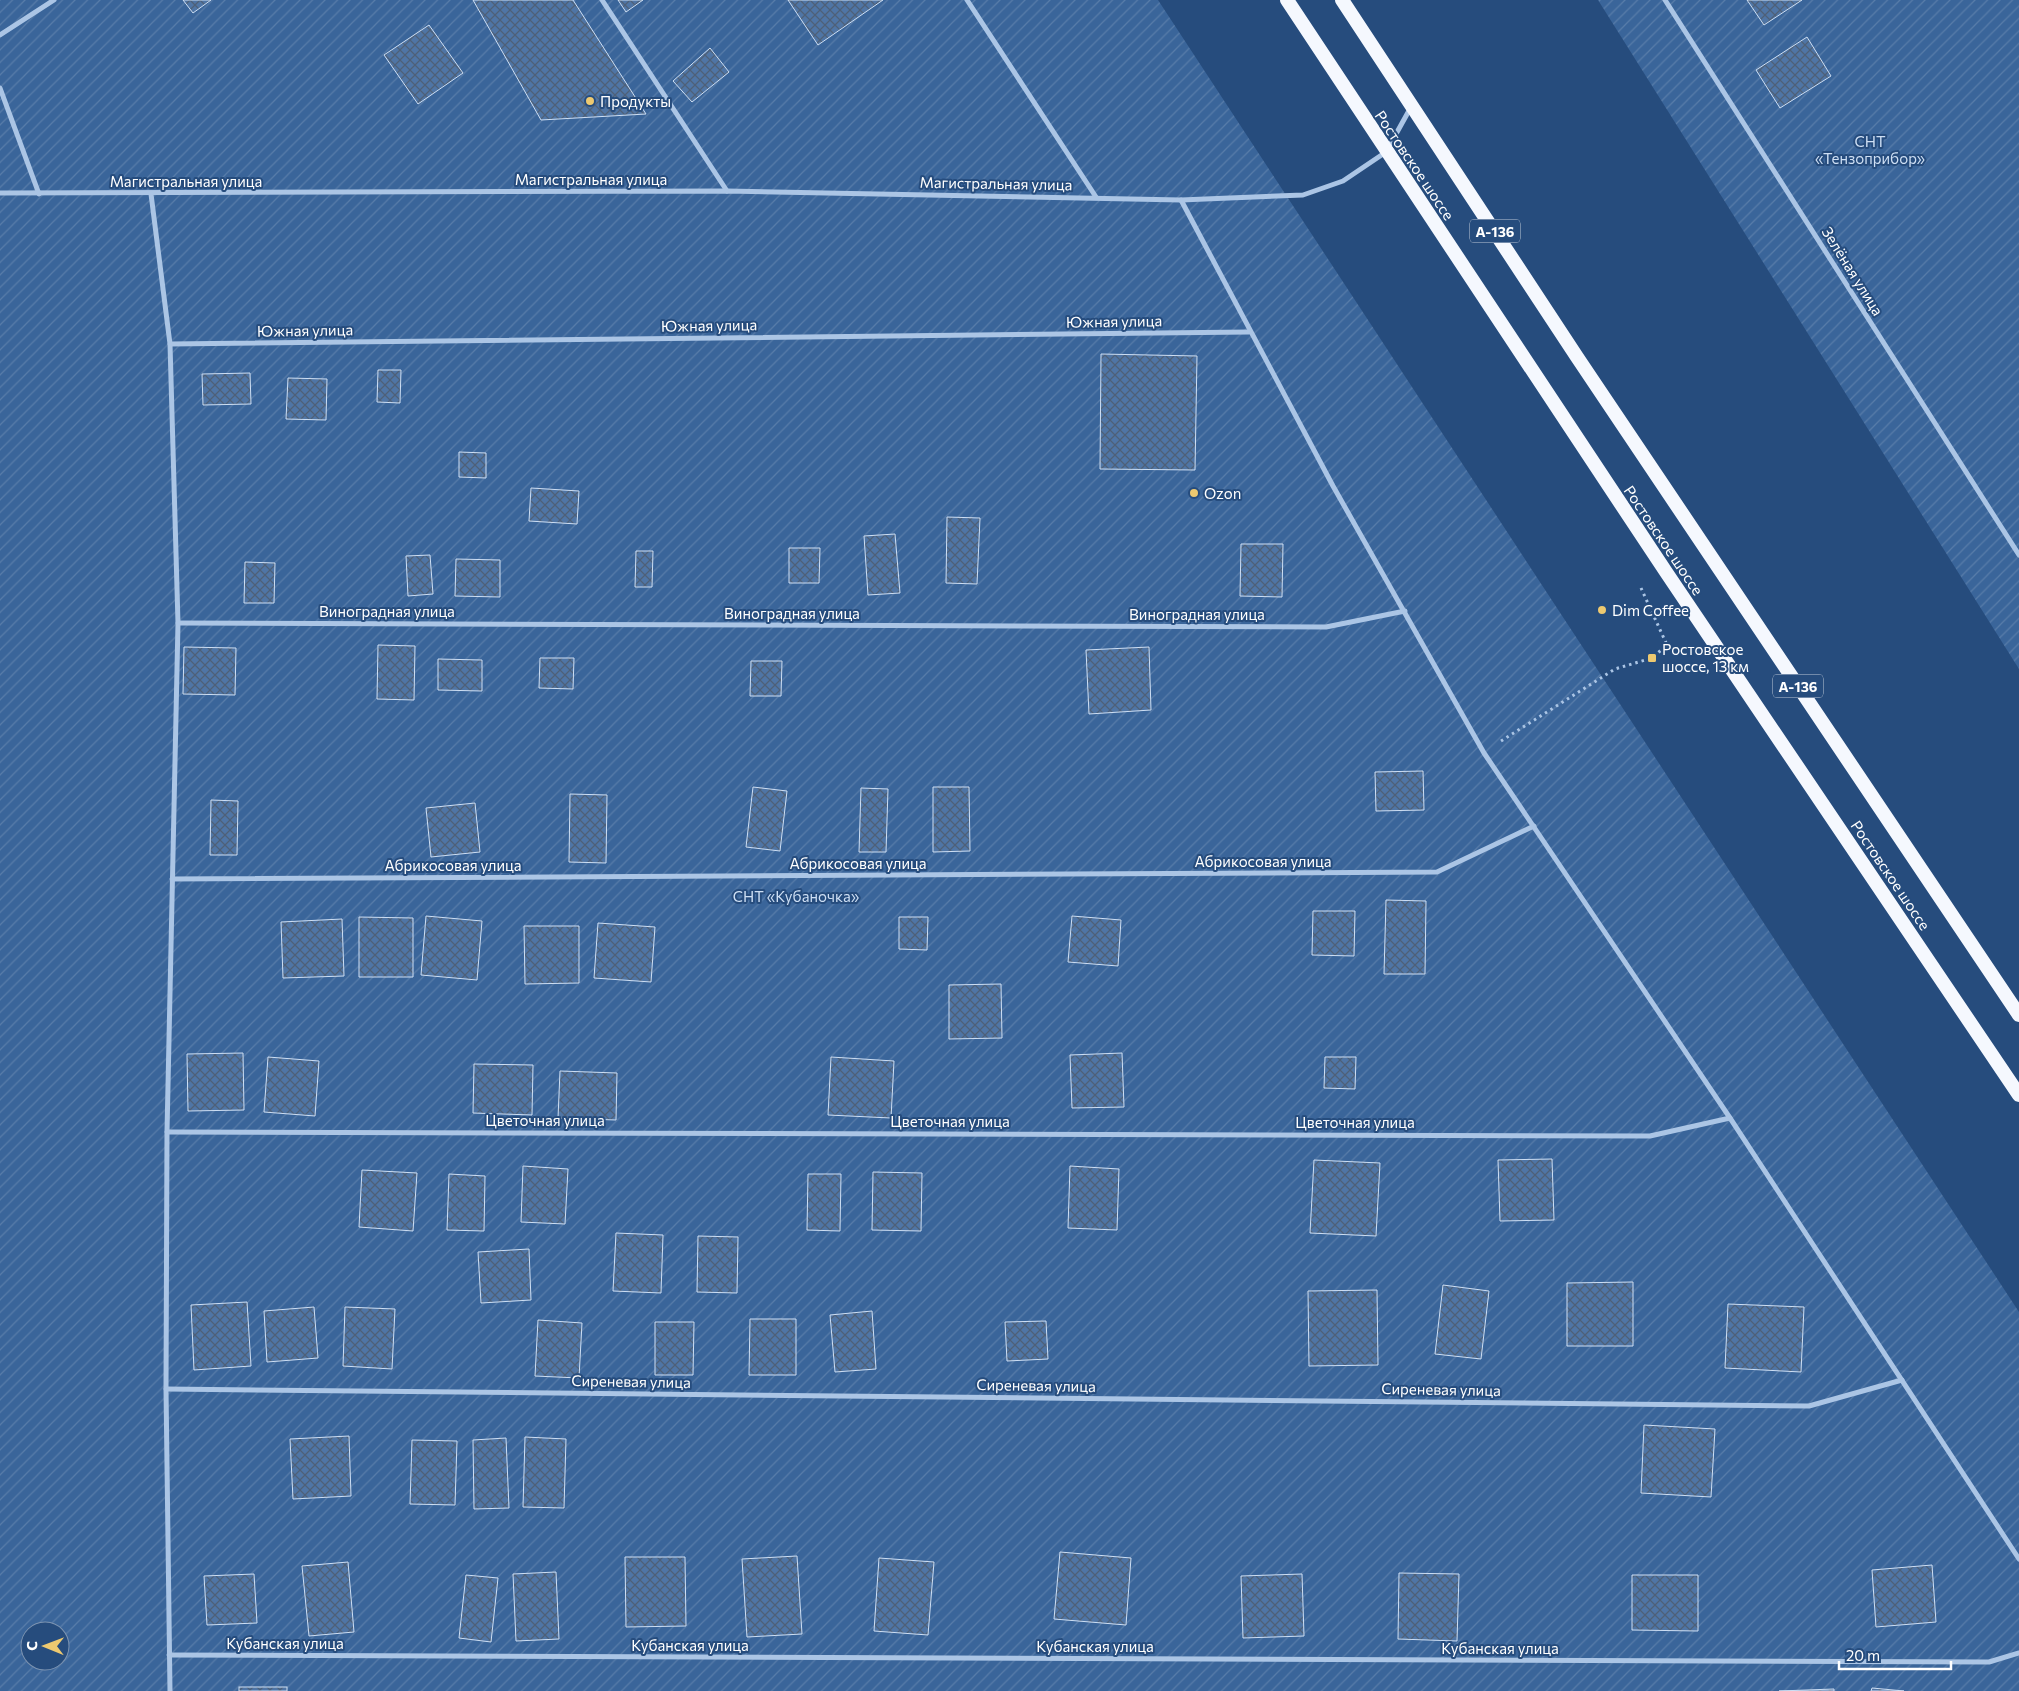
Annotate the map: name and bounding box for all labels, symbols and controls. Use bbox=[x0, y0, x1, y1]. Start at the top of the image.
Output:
place label: Продукты bbox=[600, 92, 671, 110]
marker: Продукты bbox=[584, 95, 596, 107]
street label: Ростовское шоссе bbox=[1372, 107, 1458, 223]
park label: СНТ «Тензоприбор» bbox=[1815, 132, 1926, 167]
street label: Магистральная улица bbox=[515, 170, 667, 188]
street label: Магистральная улица bbox=[110, 172, 262, 190]
street label: Магистральная улица bbox=[920, 173, 1072, 193]
road number: А-136 bbox=[1470, 220, 1520, 242]
street label: Зелёная улица bbox=[1819, 223, 1887, 319]
street label: Южная улица bbox=[1066, 311, 1162, 331]
street label: Южная улица bbox=[661, 315, 757, 335]
street label: Южная улица bbox=[257, 320, 353, 340]
street label: Ростовское шоссе bbox=[1621, 482, 1707, 598]
place label: Ozon bbox=[1204, 484, 1241, 502]
marker: Ozon bbox=[1188, 487, 1200, 499]
place label: Dim Coffee bbox=[1612, 601, 1689, 619]
street label: Виноградная улица bbox=[319, 602, 455, 620]
street label: Виноградная улица bbox=[724, 604, 860, 622]
marker: Dim Coffee bbox=[1596, 604, 1608, 616]
street label: Виноградная улица bbox=[1129, 605, 1265, 623]
place label: Ростовское шоссе, 13 км bbox=[1662, 640, 1749, 675]
marker: Ростовское шоссе, 13 км bbox=[1646, 652, 1658, 664]
road number: А-136 bbox=[1773, 674, 1823, 698]
street label: Ростовское шоссе bbox=[1848, 817, 1934, 933]
street label: Абрикосовая улица bbox=[1194, 852, 1332, 870]
street label: Абрикосовая улица bbox=[789, 854, 927, 872]
street label: Абрикосовая улица bbox=[384, 856, 522, 874]
park label: СНТ «Кубаночка» bbox=[733, 887, 860, 905]
street label: Цветочная улица bbox=[485, 1111, 605, 1129]
street label: Цветочная улица bbox=[890, 1112, 1010, 1130]
street label: Цветочная улица bbox=[1295, 1113, 1415, 1131]
street label: Сиреневая улица bbox=[571, 1371, 691, 1391]
street label: Сиреневая улица bbox=[976, 1375, 1096, 1395]
street label: Сиреневая улица bbox=[1381, 1379, 1501, 1399]
north arrow bbox=[20, 1621, 70, 1671]
street label: Кубанская улица bbox=[226, 1634, 344, 1652]
street label: Кубанская улица bbox=[631, 1636, 749, 1654]
street label: Кубанская улица bbox=[1036, 1637, 1154, 1655]
scale bar bbox=[1839, 1638, 1952, 1670]
street label: Кубанская улица bbox=[1441, 1639, 1559, 1657]
text: С bbox=[23, 1641, 40, 1651]
text: 20 m bbox=[1846, 1646, 1880, 1664]

